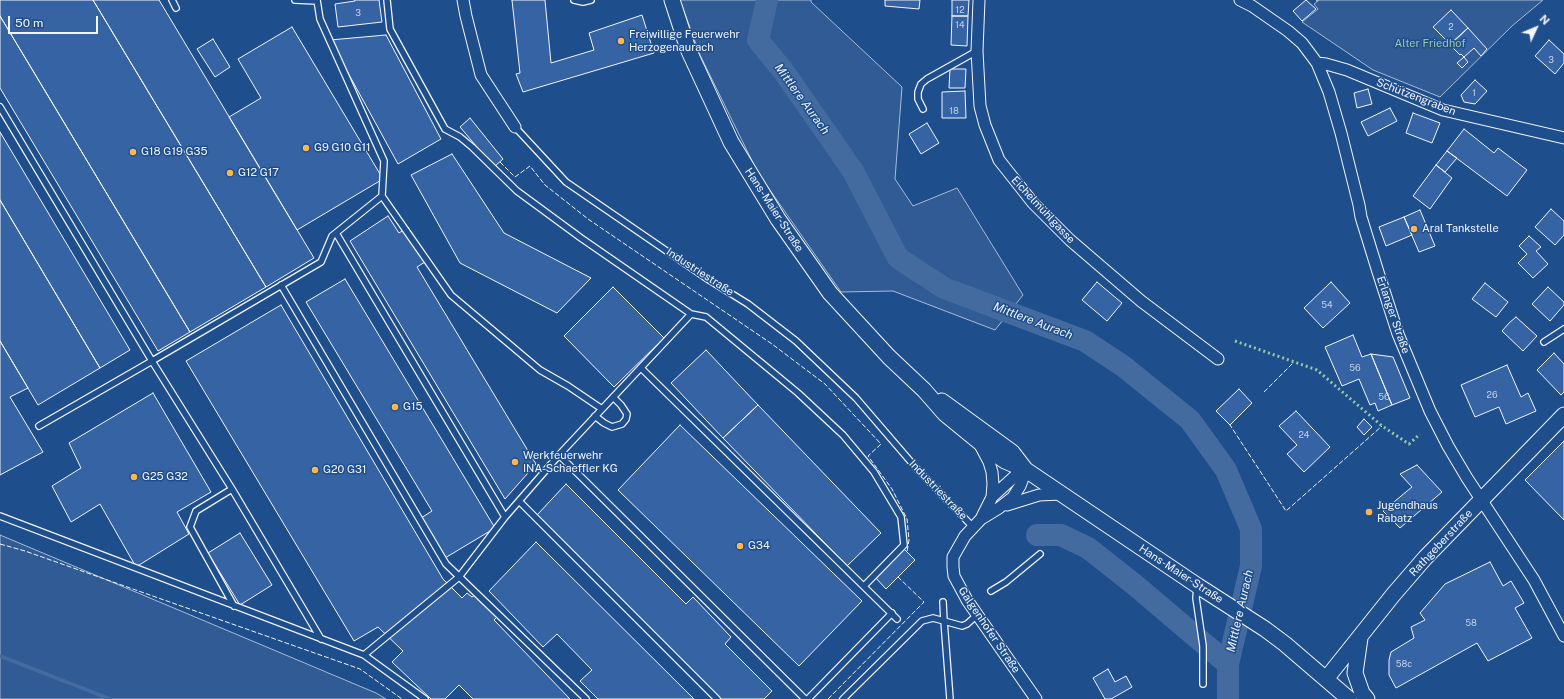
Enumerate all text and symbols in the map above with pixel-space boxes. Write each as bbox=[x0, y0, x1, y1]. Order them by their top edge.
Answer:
house number: 12 bbox=[955, 5, 965, 15]
scale bar bbox=[10, 8, 100, 34]
house number: 3 bbox=[355, 8, 361, 18]
north arrow bbox=[1516, 8, 1556, 48]
text: N bbox=[1537, 12, 1552, 27]
text: 50 m bbox=[15, 16, 43, 30]
house number: 14 bbox=[955, 20, 965, 30]
house number: 2 bbox=[1448, 22, 1454, 32]
place label: Freiwillige Feuerwehr Herzogenaurach bbox=[629, 28, 740, 54]
marker: Freiwillige Feuerwehr Herzogenaurach bbox=[616, 36, 626, 46]
park label: Alter Friedhof bbox=[1394, 37, 1466, 51]
house number: 3 bbox=[1548, 55, 1554, 65]
water label: Mittlere Aurach bbox=[772, 61, 832, 137]
street label: Schützengraben bbox=[1374, 76, 1458, 118]
house number: 1 bbox=[1472, 88, 1476, 98]
house number: 18 bbox=[949, 106, 959, 116]
place label: G9 G10 G11 bbox=[314, 141, 371, 155]
marker: G9 G10 G11 bbox=[301, 143, 311, 153]
place label: G18 G19 G35 bbox=[141, 145, 207, 159]
marker: G18 G19 G35 bbox=[128, 147, 138, 157]
street label: Hans-Maier-Straße bbox=[742, 165, 806, 255]
place label: G12 G17 bbox=[238, 166, 279, 180]
marker: G12 G17 bbox=[225, 168, 235, 178]
street label: Eichelmühlgasse bbox=[1009, 174, 1077, 246]
place label: Aral Tankstelle bbox=[1422, 222, 1499, 236]
marker: Aral Tankstelle bbox=[1409, 224, 1419, 234]
street label: Industriestraße bbox=[664, 245, 736, 299]
street label: Erlanger Straße bbox=[1374, 275, 1412, 355]
water label: Mittlere Aurach bbox=[991, 299, 1075, 343]
house number: 54 bbox=[1321, 300, 1333, 310]
house number: 56 bbox=[1349, 363, 1361, 373]
house number: 26 bbox=[1487, 390, 1497, 400]
house number: 56 bbox=[1378, 392, 1390, 402]
place label: G15 bbox=[403, 400, 423, 414]
marker: G15 bbox=[390, 402, 400, 412]
house number: 24 bbox=[1298, 430, 1310, 440]
place label: Werkfeuerwehr INA-Schaeffler KG bbox=[523, 449, 618, 475]
marker: Werkfeuerwehr INA-Schaeffler KG bbox=[510, 457, 520, 467]
street label: Industriestraße bbox=[906, 457, 970, 523]
place label: G20 G31 bbox=[323, 463, 366, 477]
marker: G20 G31 bbox=[310, 465, 320, 475]
place label: G25 G32 bbox=[142, 470, 188, 484]
marker: G25 G32 bbox=[129, 472, 139, 482]
place label: Jugendhaus Rabatz bbox=[1377, 499, 1438, 525]
marker: Jugendhaus Rabatz bbox=[1364, 507, 1374, 517]
street label: Rathgeberstraße bbox=[1407, 507, 1475, 579]
place label: G34 bbox=[748, 539, 770, 553]
marker: G34 bbox=[735, 541, 745, 551]
street label: Hans-Maier-Straße bbox=[1136, 542, 1226, 606]
water label: Mittlere Aurach bbox=[1224, 568, 1256, 654]
street label: Galgenhofer Straße bbox=[955, 584, 1023, 676]
house number: 58 bbox=[1465, 618, 1477, 628]
house number: 58c bbox=[1396, 659, 1412, 669]

